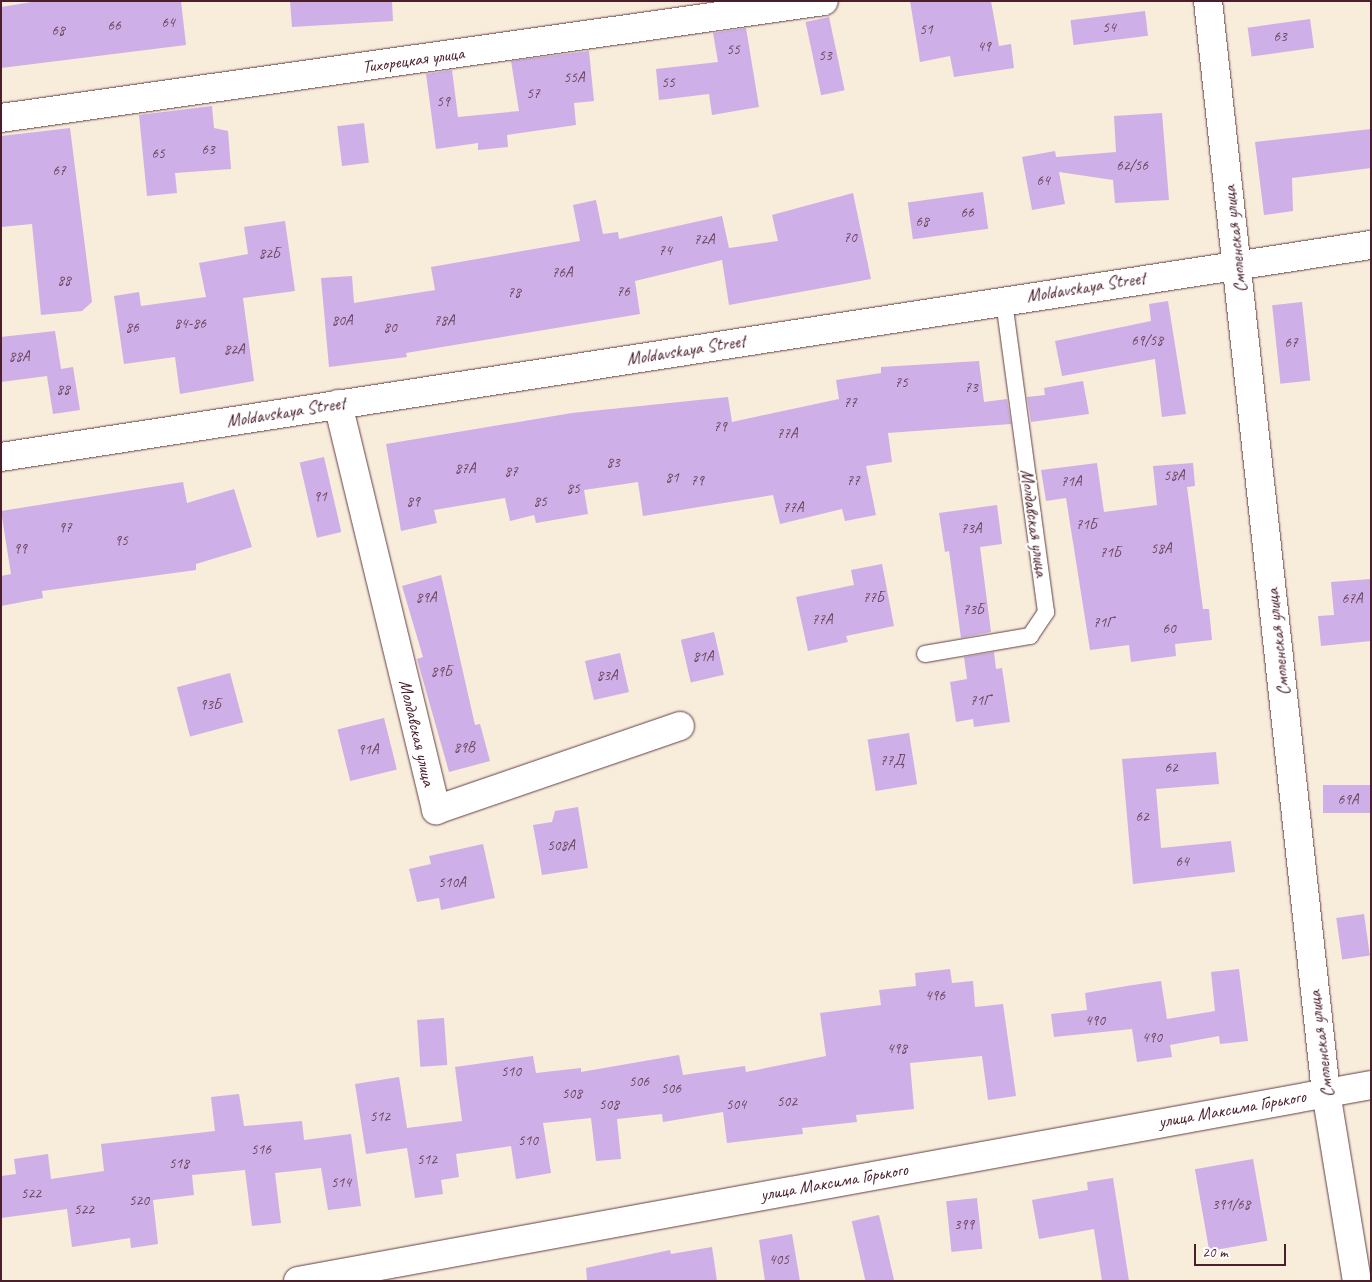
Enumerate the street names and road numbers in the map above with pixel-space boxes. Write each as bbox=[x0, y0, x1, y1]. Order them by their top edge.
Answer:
street label: Тихорецкая улица bbox=[360, 42, 466, 78]
street label: Смоленская улица bbox=[1219, 184, 1251, 294]
street label: Moldavskaya Street bbox=[1025, 267, 1147, 307]
street label: Moldavskaya Street bbox=[625, 330, 747, 370]
street label: Moldavskaya Street bbox=[225, 392, 347, 432]
street label: Молдавская улица bbox=[1016, 467, 1052, 579]
street label: Смоленская улица bbox=[1262, 587, 1294, 697]
street label: Молдавская улица bbox=[394, 677, 440, 789]
street label: Смоленская улица bbox=[1304, 989, 1338, 1099]
street label: улица Максима Горького bbox=[1157, 1086, 1307, 1132]
street label: улица Максима Горького bbox=[759, 1159, 909, 1205]

